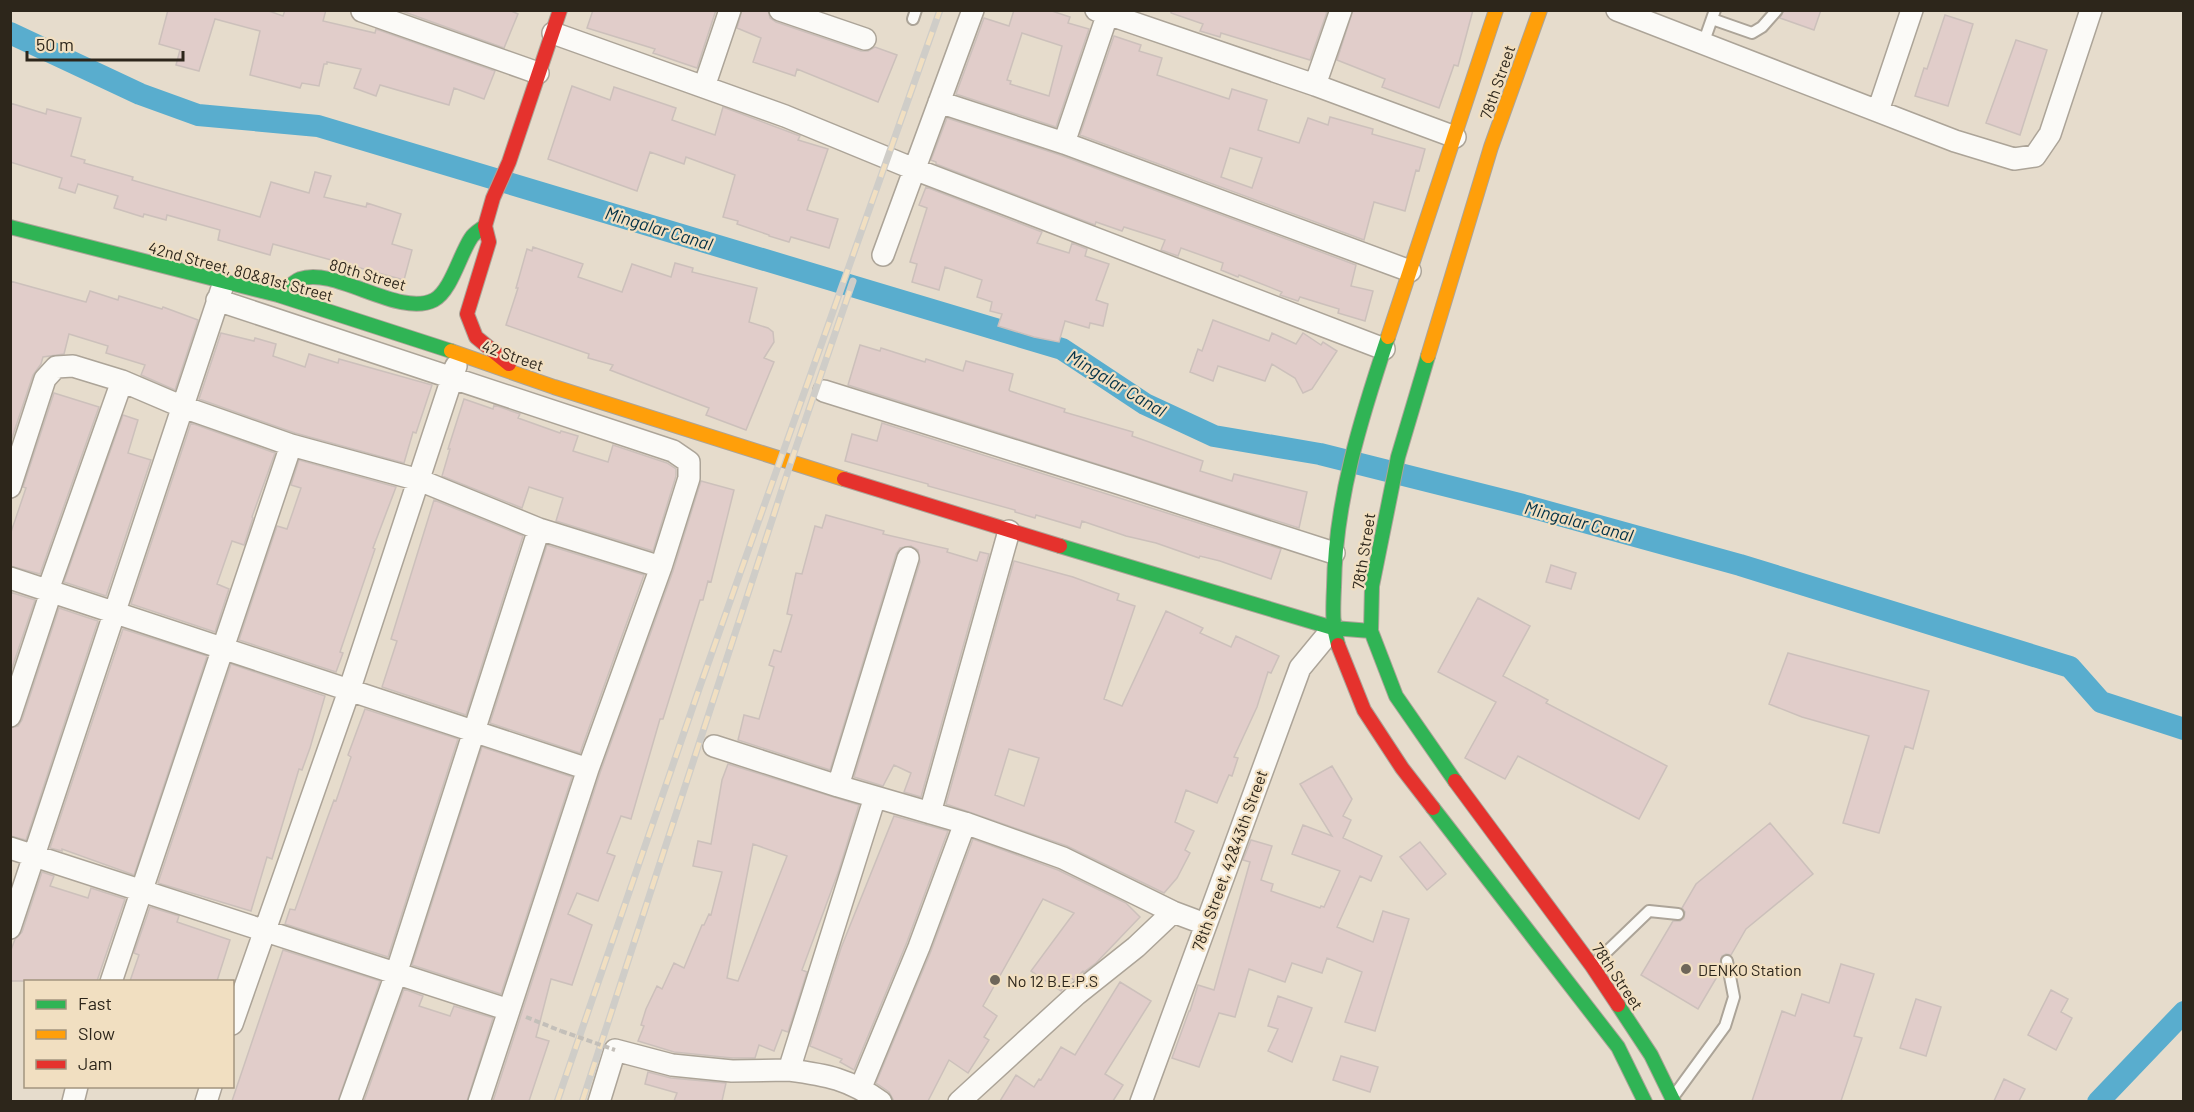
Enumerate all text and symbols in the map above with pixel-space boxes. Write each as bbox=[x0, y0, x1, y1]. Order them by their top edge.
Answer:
scale bar bbox=[27, 24, 183, 62]
text: 50 m bbox=[36, 33, 74, 55]
street label: 78th Street bbox=[1475, 42, 1519, 122]
water label: Mingalar Canal bbox=[602, 201, 716, 255]
street label: 42nd Street, 80&81st Street bbox=[146, 237, 336, 305]
street label: 80th Street bbox=[328, 254, 408, 294]
street label: 42 Street bbox=[480, 336, 546, 374]
water label: Mingalar Canal bbox=[1064, 345, 1170, 421]
water label: Mingalar Canal bbox=[1522, 496, 1636, 546]
street label: 78th Street bbox=[1348, 511, 1378, 591]
street label: 78th Street, 42&43th Street bbox=[1187, 767, 1271, 953]
street label: 78th Street bbox=[1589, 939, 1647, 1013]
place label: DENKO Station bbox=[1698, 960, 1802, 979]
marker: DENKO Station bbox=[1679, 962, 1693, 976]
place label: No 12 B.E.P.S bbox=[1007, 971, 1098, 990]
marker: No 12 B.E.P.S bbox=[988, 973, 1002, 987]
legend bbox=[24, 980, 234, 1088]
text: Fast bbox=[78, 992, 112, 1014]
text: Slow bbox=[78, 1022, 115, 1044]
text: Jam bbox=[78, 1052, 112, 1074]

